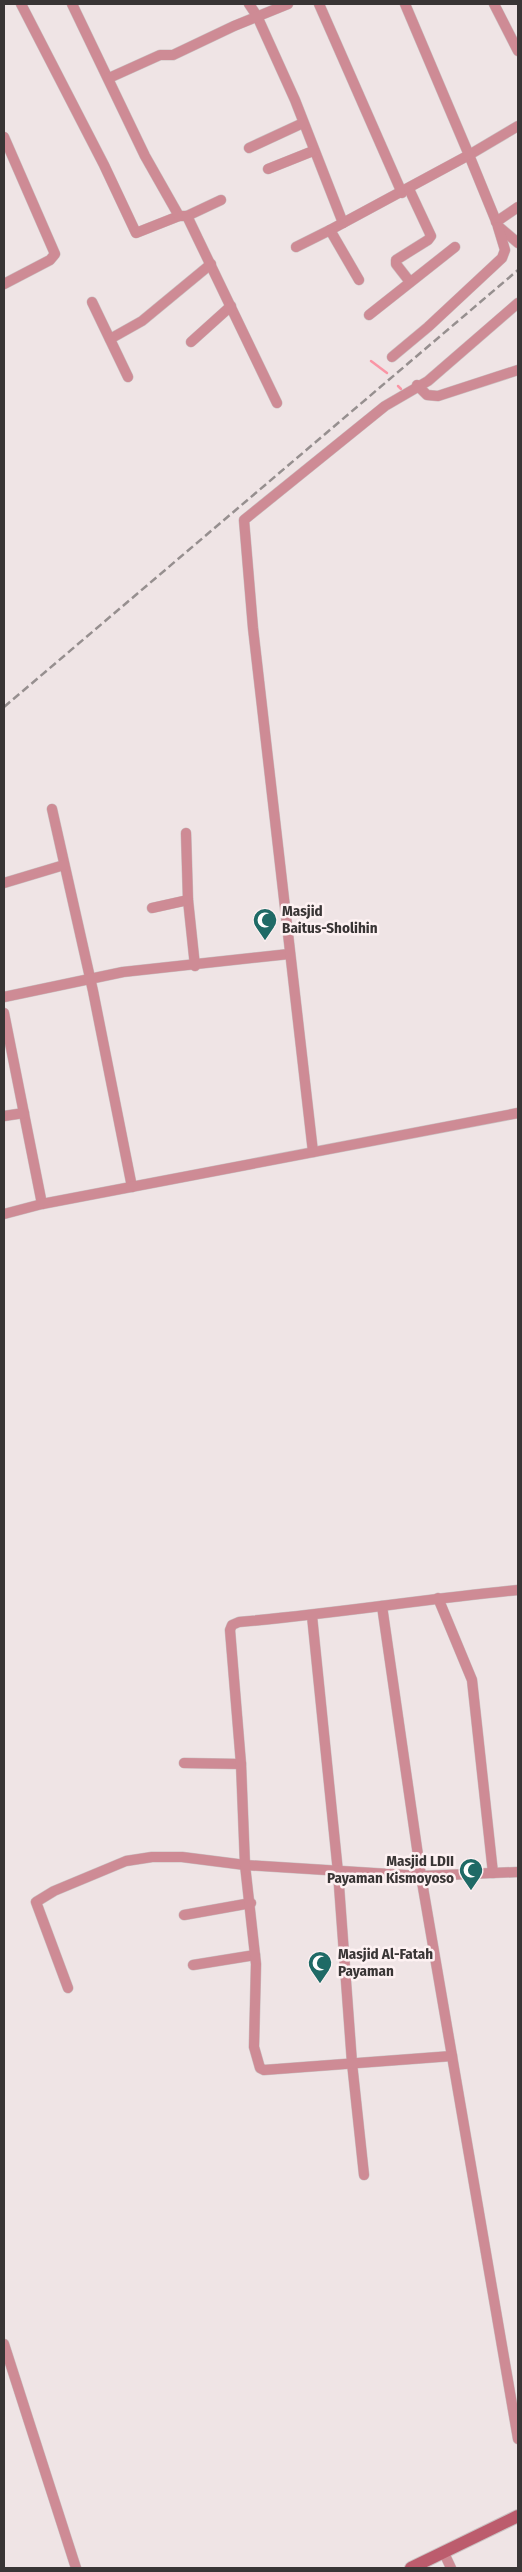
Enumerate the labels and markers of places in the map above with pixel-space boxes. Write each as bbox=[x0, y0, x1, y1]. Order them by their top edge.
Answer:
place label: Masjid Baitus-Sholihin bbox=[282, 902, 378, 937]
mosque icon: Masjid Baitus-Sholihin bbox=[252, 907, 278, 941]
place label: Masjid LDII Payaman Kismoyoso bbox=[327, 1852, 454, 1887]
mosque icon: Masjid LDII Payaman Kismoyoso bbox=[458, 1857, 484, 1891]
place label: Masjid Al-Fatah Payaman bbox=[338, 1945, 433, 1980]
mosque icon: Masjid Al-Fatah Payaman bbox=[307, 1950, 333, 1984]

